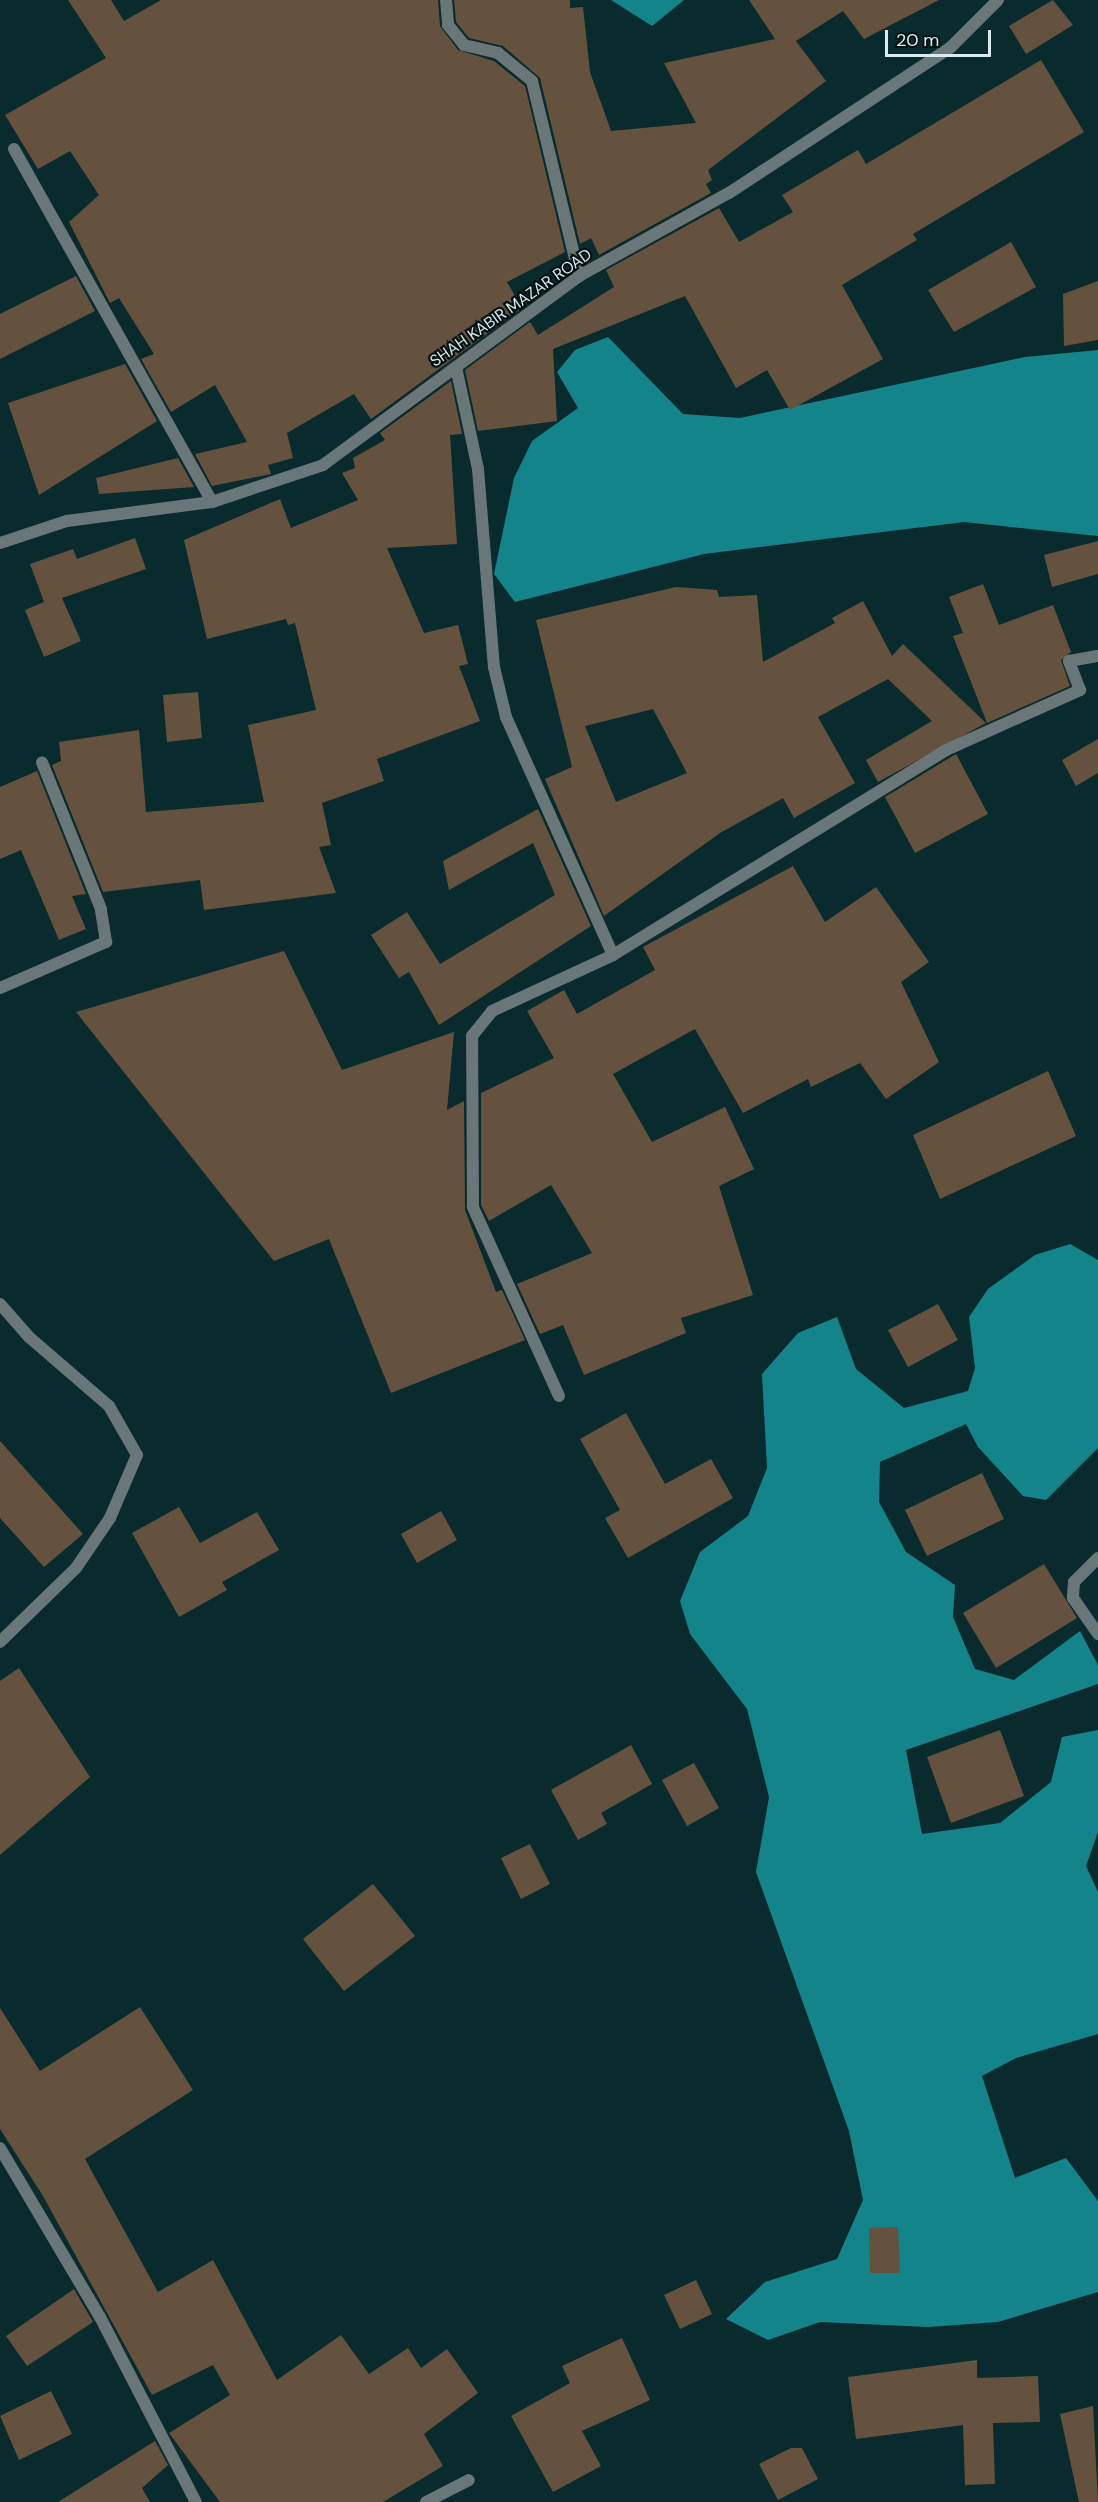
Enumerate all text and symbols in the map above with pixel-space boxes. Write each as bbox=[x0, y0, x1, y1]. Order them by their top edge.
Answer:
scale bar bbox=[888, 18, 994, 56]
text: 20 m bbox=[896, 28, 939, 52]
street label: SHAH KABIR MAZAR ROAD bbox=[426, 245, 596, 371]

